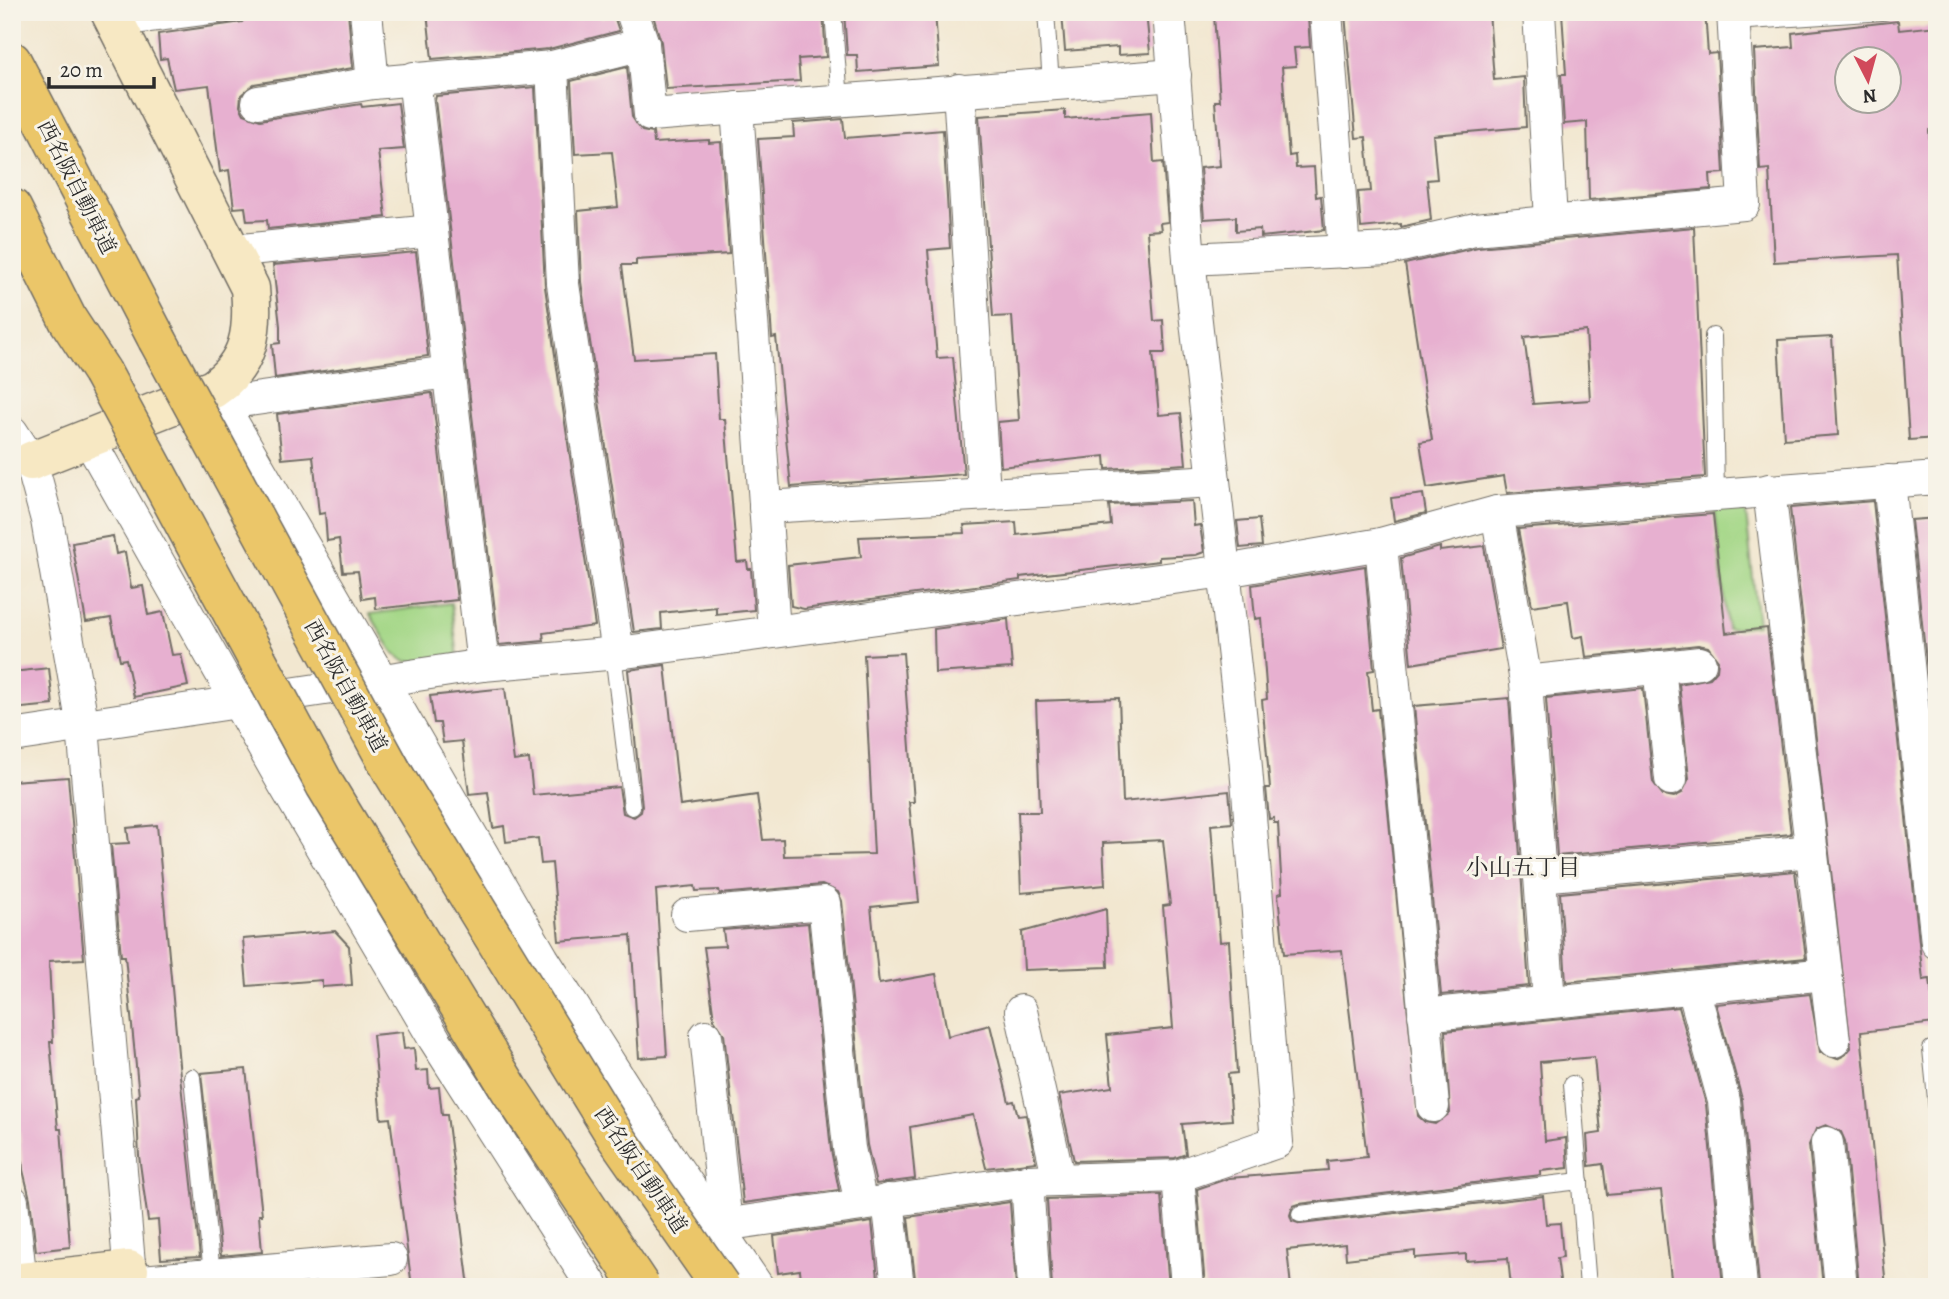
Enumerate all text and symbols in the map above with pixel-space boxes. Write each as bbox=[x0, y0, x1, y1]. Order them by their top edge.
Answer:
scale bar bbox=[49, 46, 154, 90]
north arrow bbox=[1834, 46, 1904, 116]
text: 20 m bbox=[60, 56, 103, 84]
text: N bbox=[1861, 82, 1878, 110]
street label: 西名阪自動車道 bbox=[31, 115, 123, 259]
street label: 西名阪自動車道 bbox=[298, 615, 394, 757]
district label: 小山五丁目 bbox=[1466, 852, 1581, 883]
street label: 西名阪自動車道 bbox=[588, 1101, 694, 1239]

